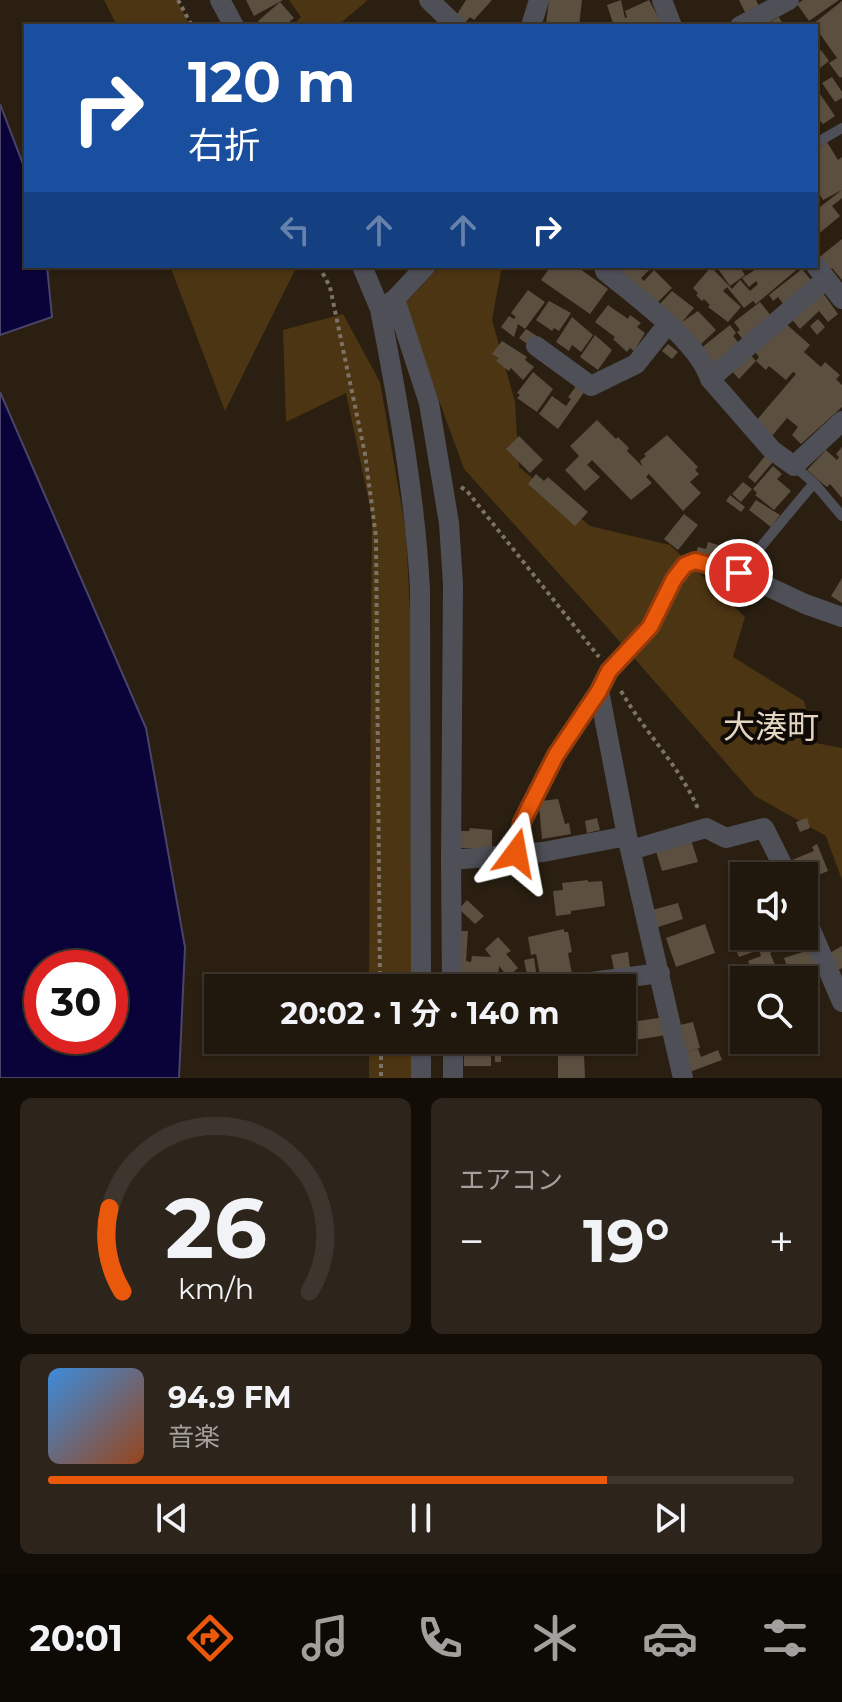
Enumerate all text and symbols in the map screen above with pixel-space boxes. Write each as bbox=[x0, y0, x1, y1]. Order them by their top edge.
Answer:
text: 120 m bbox=[188, 48, 356, 116]
icon: right bbox=[56, 56, 160, 160]
text: 右折 bbox=[188, 123, 260, 167]
icon: left bbox=[273, 208, 317, 252]
icon: ahead bbox=[357, 208, 401, 252]
icon: ahead bbox=[441, 208, 485, 252]
icon: right bbox=[525, 208, 569, 252]
pin bbox=[705, 539, 773, 607]
icon: arrive bbox=[717, 551, 761, 595]
district label: 大湊町 bbox=[723, 707, 819, 746]
position arrow bbox=[474, 811, 558, 895]
map controls bbox=[730, 862, 818, 1054]
button: sound bbox=[730, 862, 818, 950]
speed limit sign: 30 bbox=[24, 950, 128, 1054]
button: search bbox=[730, 966, 818, 1054]
text: 20:02 · 1 分 · 140 m bbox=[281, 995, 559, 1032]
text: エアコン bbox=[459, 1164, 563, 1196]
text: 26 bbox=[164, 1177, 267, 1279]
text: 19° bbox=[583, 1204, 670, 1277]
text: − bbox=[459, 1214, 484, 1268]
text: + bbox=[769, 1214, 794, 1268]
text: km/h bbox=[177, 1271, 254, 1306]
text: 94.9 FM bbox=[168, 1379, 292, 1416]
text: 音楽 bbox=[168, 1421, 220, 1453]
icon: previous bbox=[150, 1496, 194, 1540]
icon: pause bbox=[399, 1496, 443, 1540]
icon: next bbox=[648, 1496, 692, 1540]
icon: directions bbox=[182, 1610, 238, 1666]
icon: music bbox=[297, 1610, 353, 1666]
icon: phone bbox=[412, 1610, 468, 1666]
icon: climate bbox=[527, 1610, 583, 1666]
icon: car bbox=[642, 1610, 698, 1666]
icon: filters bbox=[757, 1610, 813, 1666]
text: 20:01 bbox=[29, 1616, 123, 1660]

